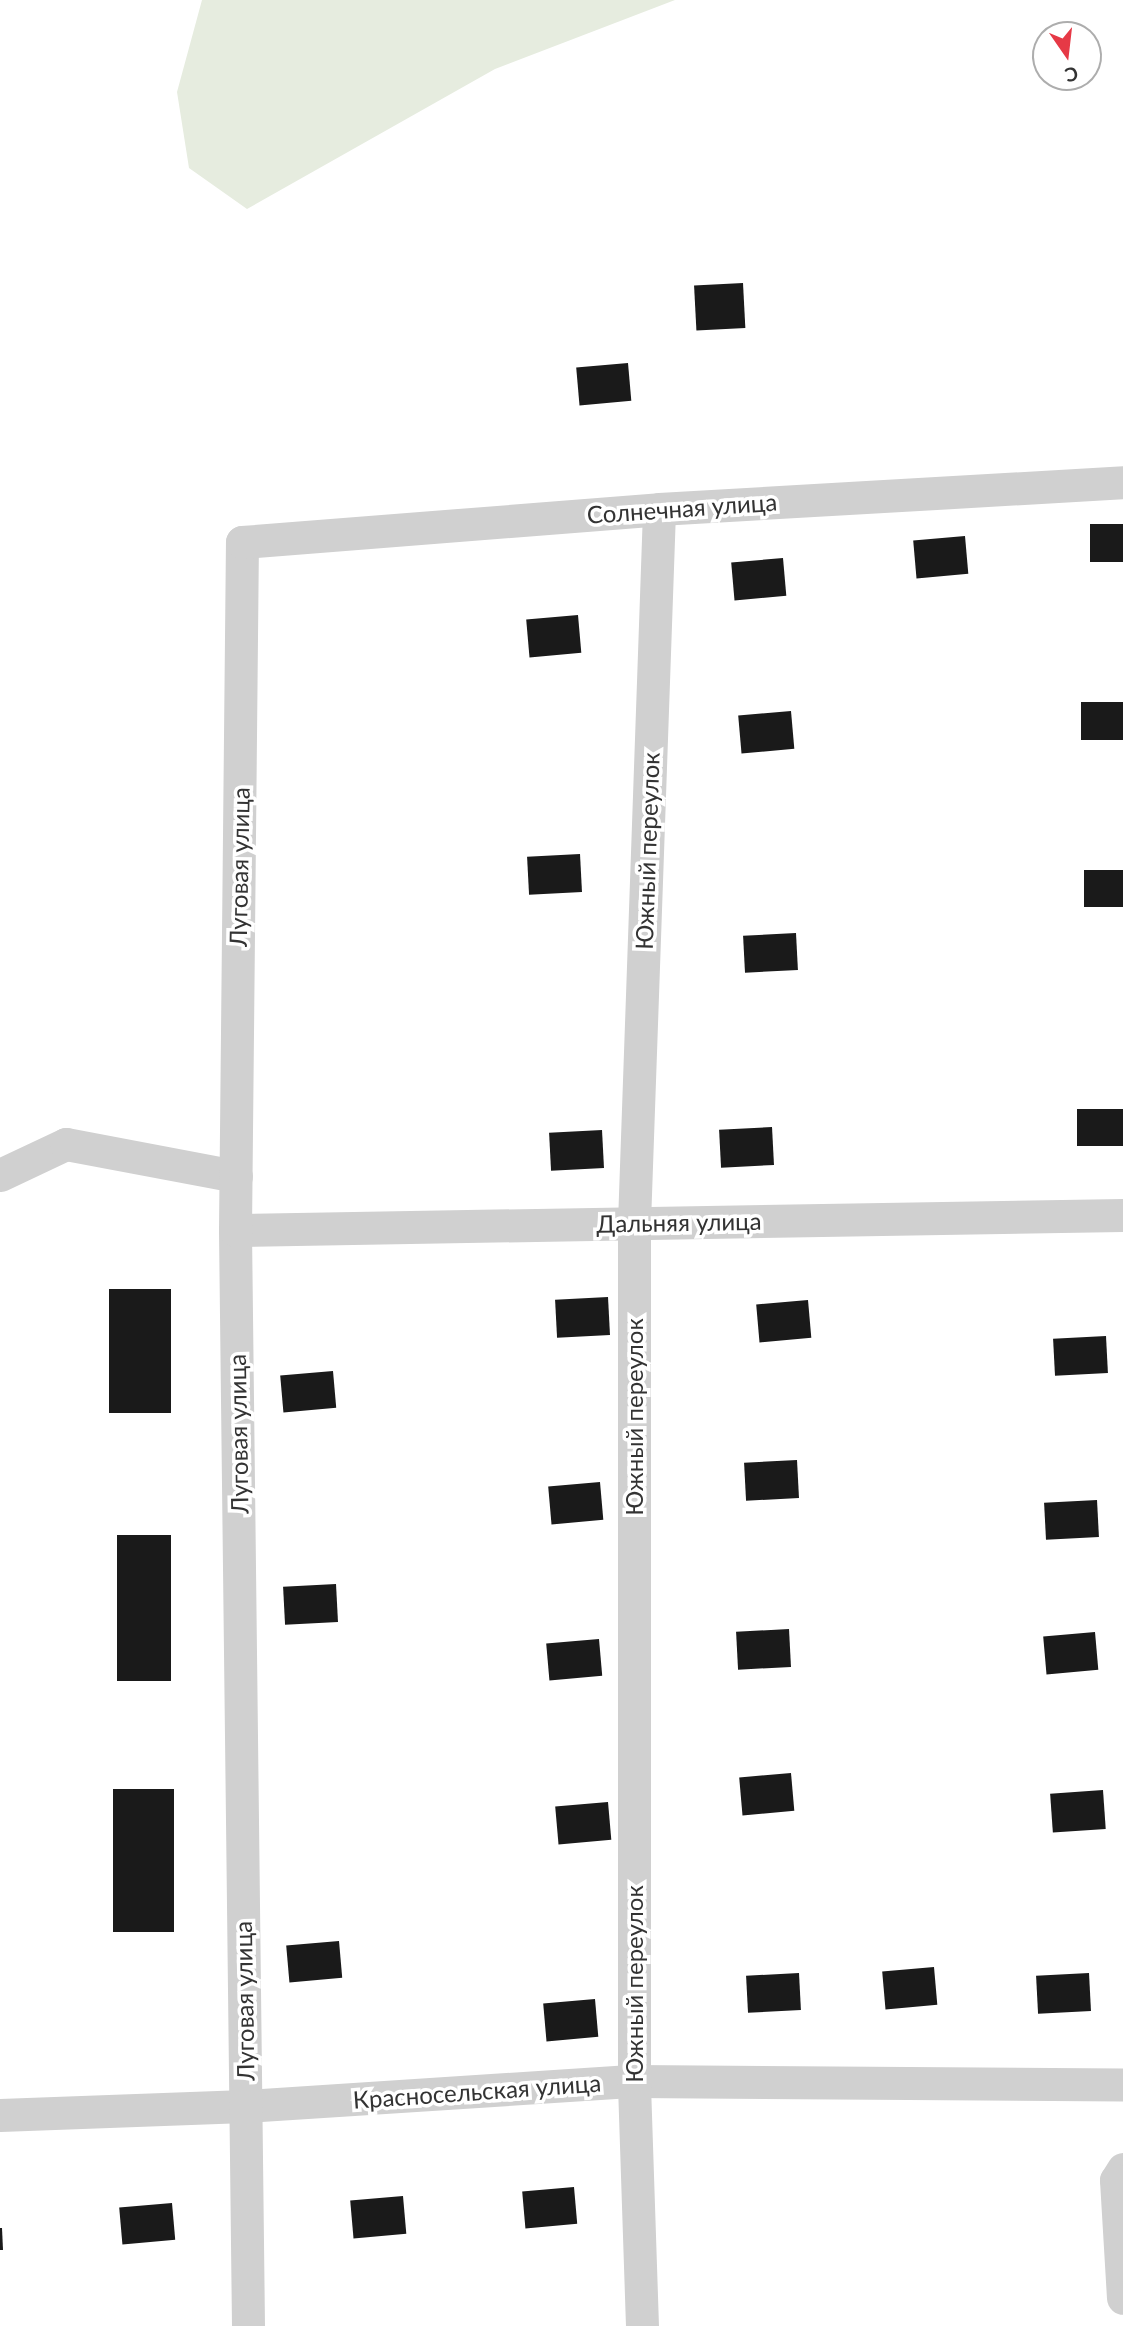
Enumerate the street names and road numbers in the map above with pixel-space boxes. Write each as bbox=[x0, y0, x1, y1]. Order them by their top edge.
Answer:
street label: Солнечная улица bbox=[586, 487, 778, 529]
street label: Южный переулок bbox=[629, 752, 665, 950]
street label: Луговая улица bbox=[223, 787, 255, 947]
street label: Дальняя улица bbox=[596, 1206, 762, 1238]
street label: Южный переулок bbox=[620, 1318, 648, 1516]
street label: Луговая улица bbox=[222, 1354, 254, 1514]
street label: Южный переулок bbox=[620, 1885, 648, 2083]
street label: Луговая улица bbox=[228, 1921, 260, 2081]
street label: Красносельская улица bbox=[352, 2068, 602, 2114]

